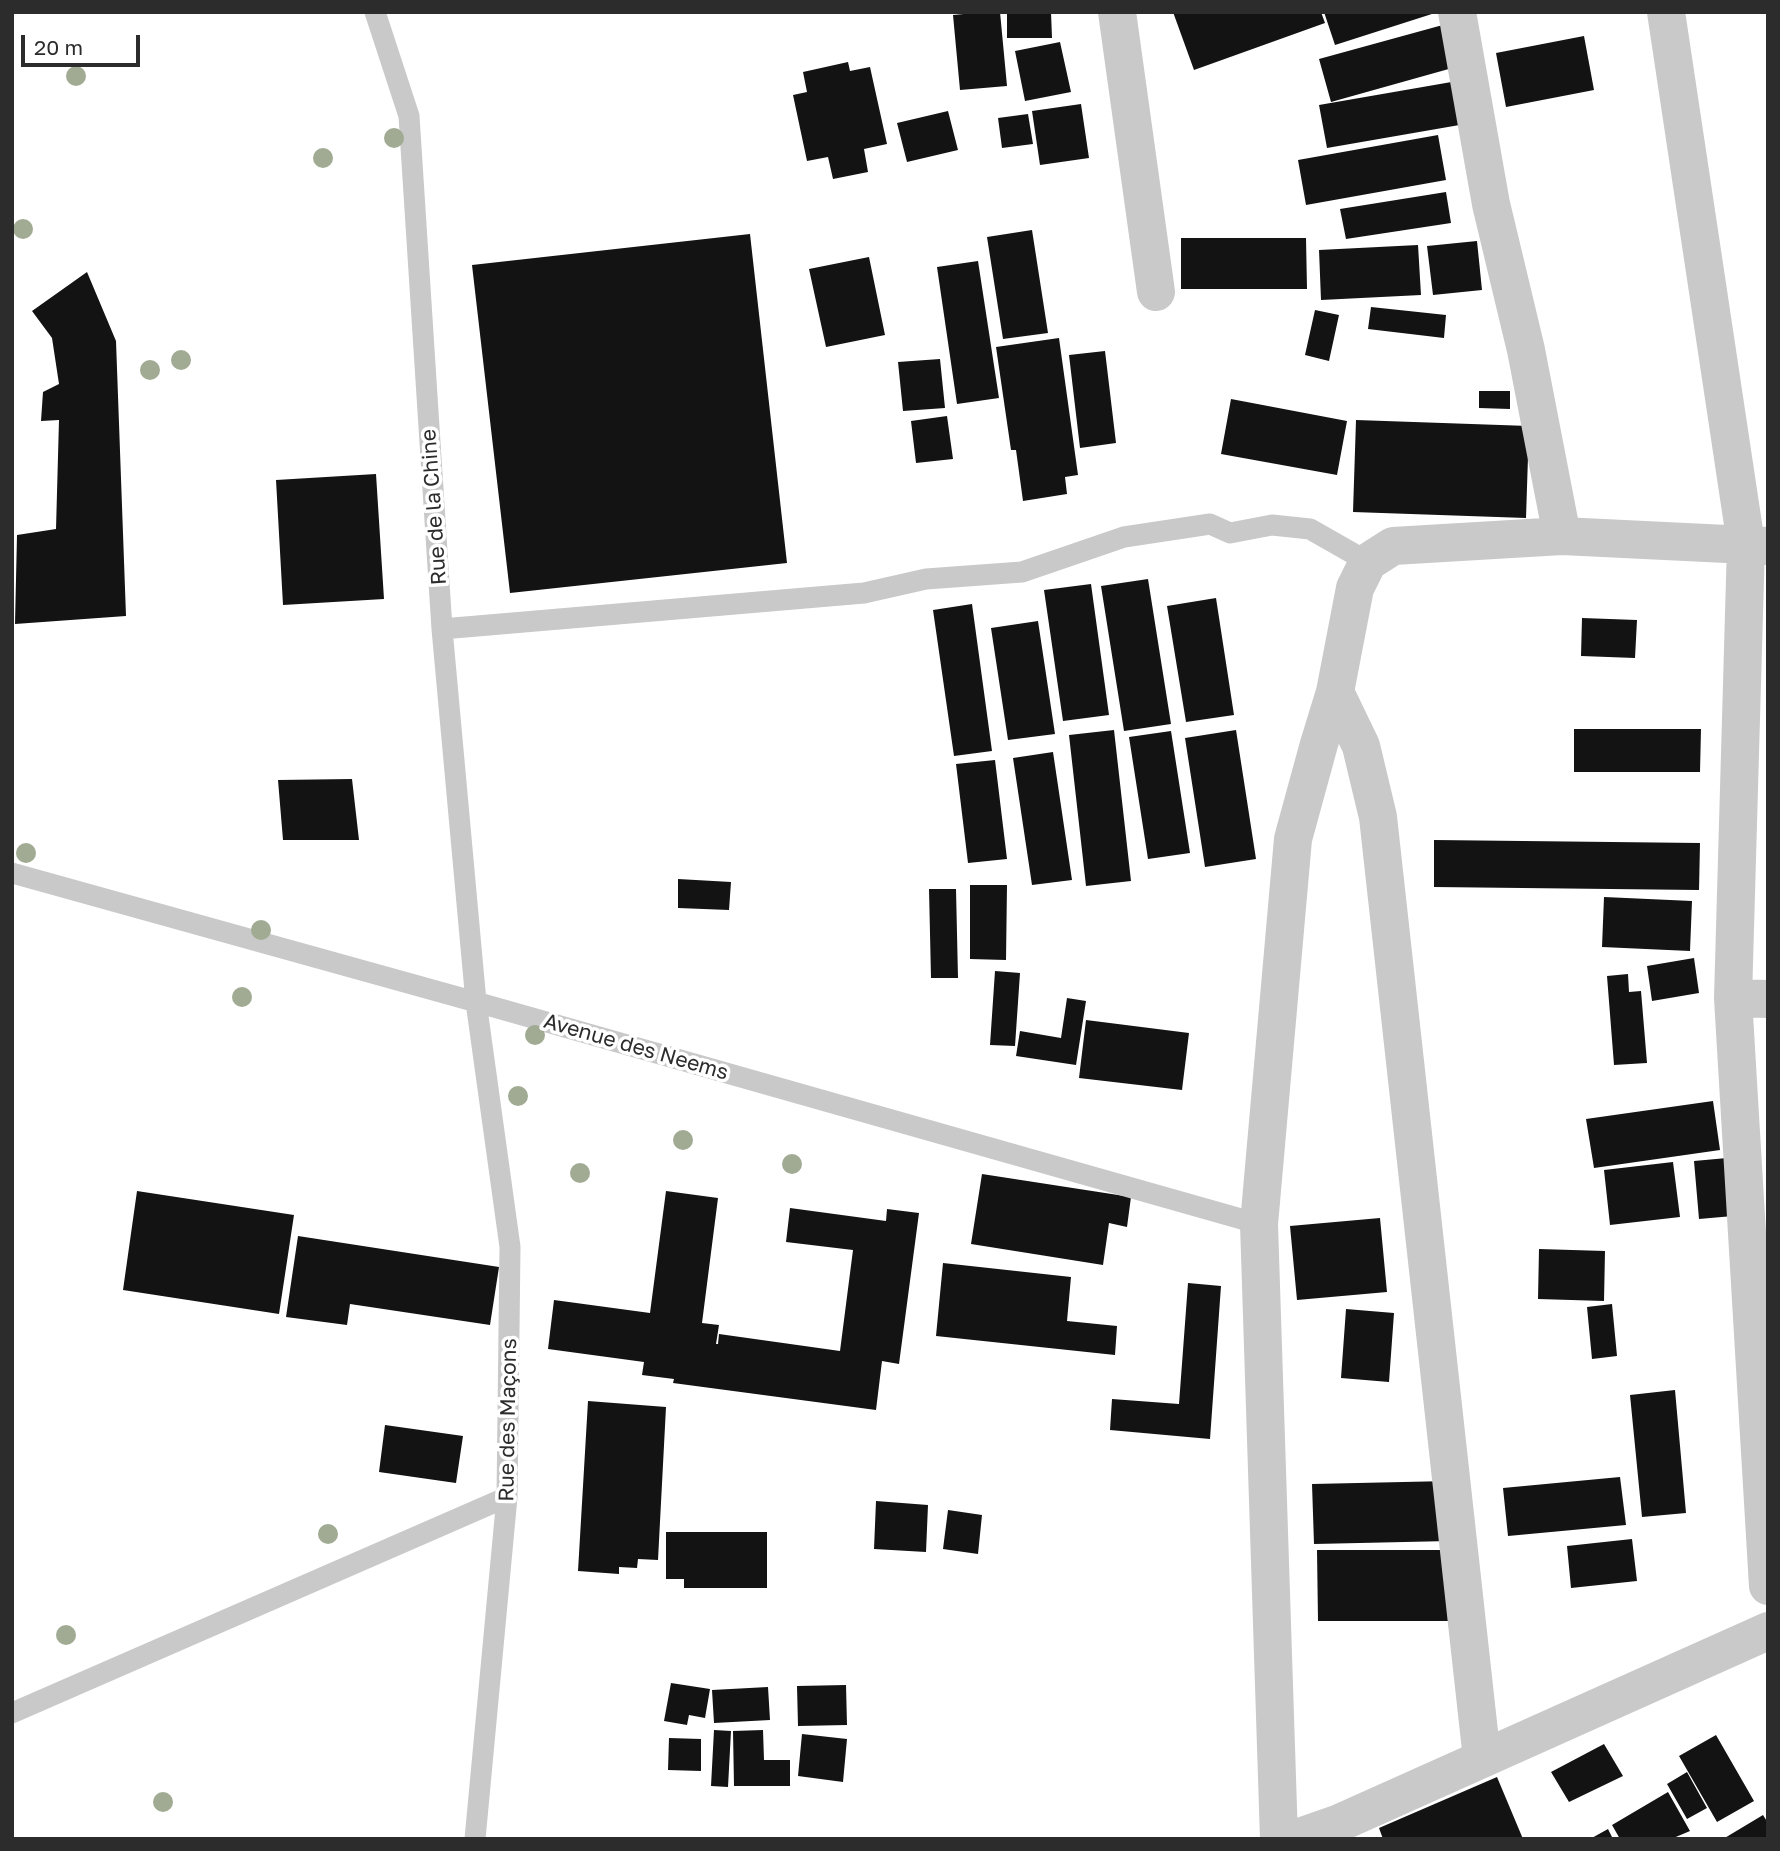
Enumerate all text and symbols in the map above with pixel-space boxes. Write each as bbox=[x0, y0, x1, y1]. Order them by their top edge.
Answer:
scale bar bbox=[24, 21, 144, 65]
text: 20 m bbox=[34, 34, 83, 60]
street label: Rue de la Chine bbox=[416, 428, 452, 586]
street label: Avenue des Neems bbox=[541, 1009, 731, 1085]
street label: Rue des Maçons bbox=[494, 1338, 522, 1502]

